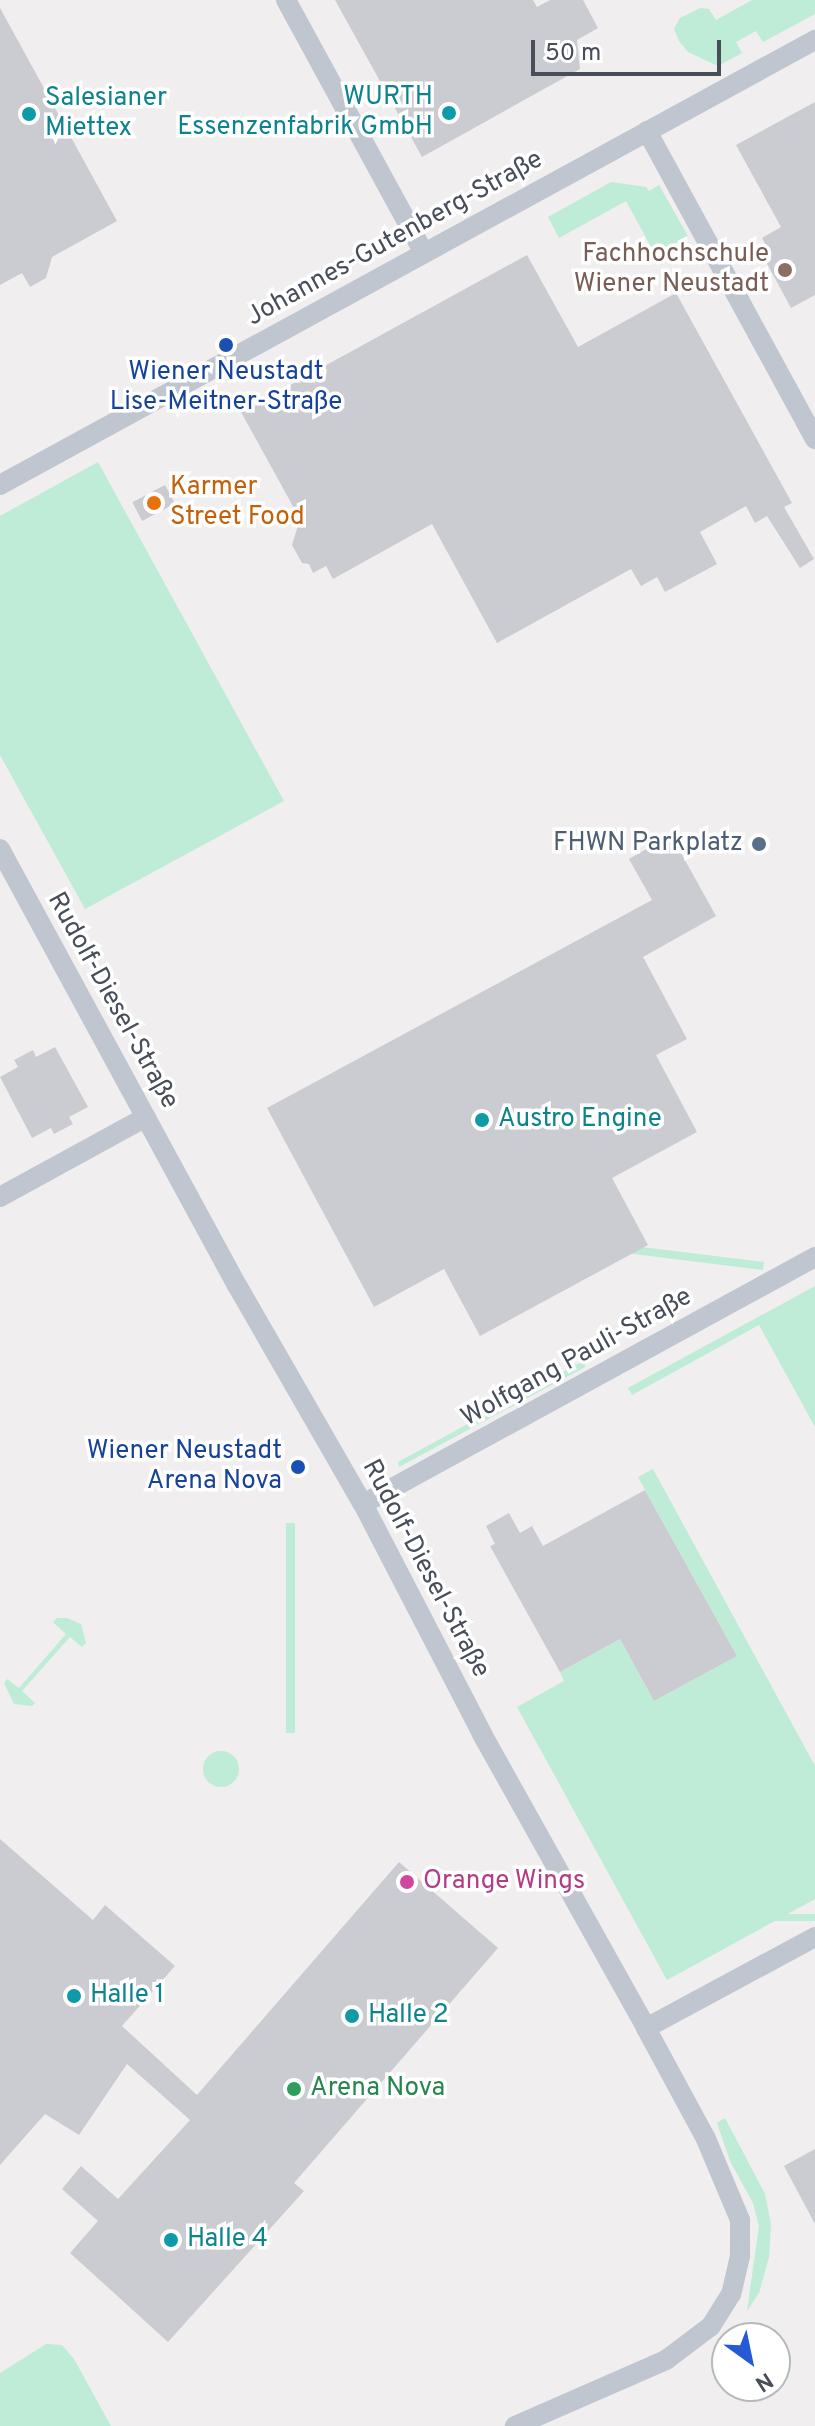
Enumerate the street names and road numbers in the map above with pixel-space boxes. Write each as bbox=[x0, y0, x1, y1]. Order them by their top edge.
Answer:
street label: Johannes-Gutenberg-Straße bbox=[241, 144, 549, 334]
street label: Rudolf-Diesel-Straße bbox=[40, 887, 184, 1115]
street label: Wolfgang Pauli-Straße bbox=[456, 1282, 698, 1434]
street label: Rudolf-Diesel-Straße bbox=[354, 1455, 496, 1683]

